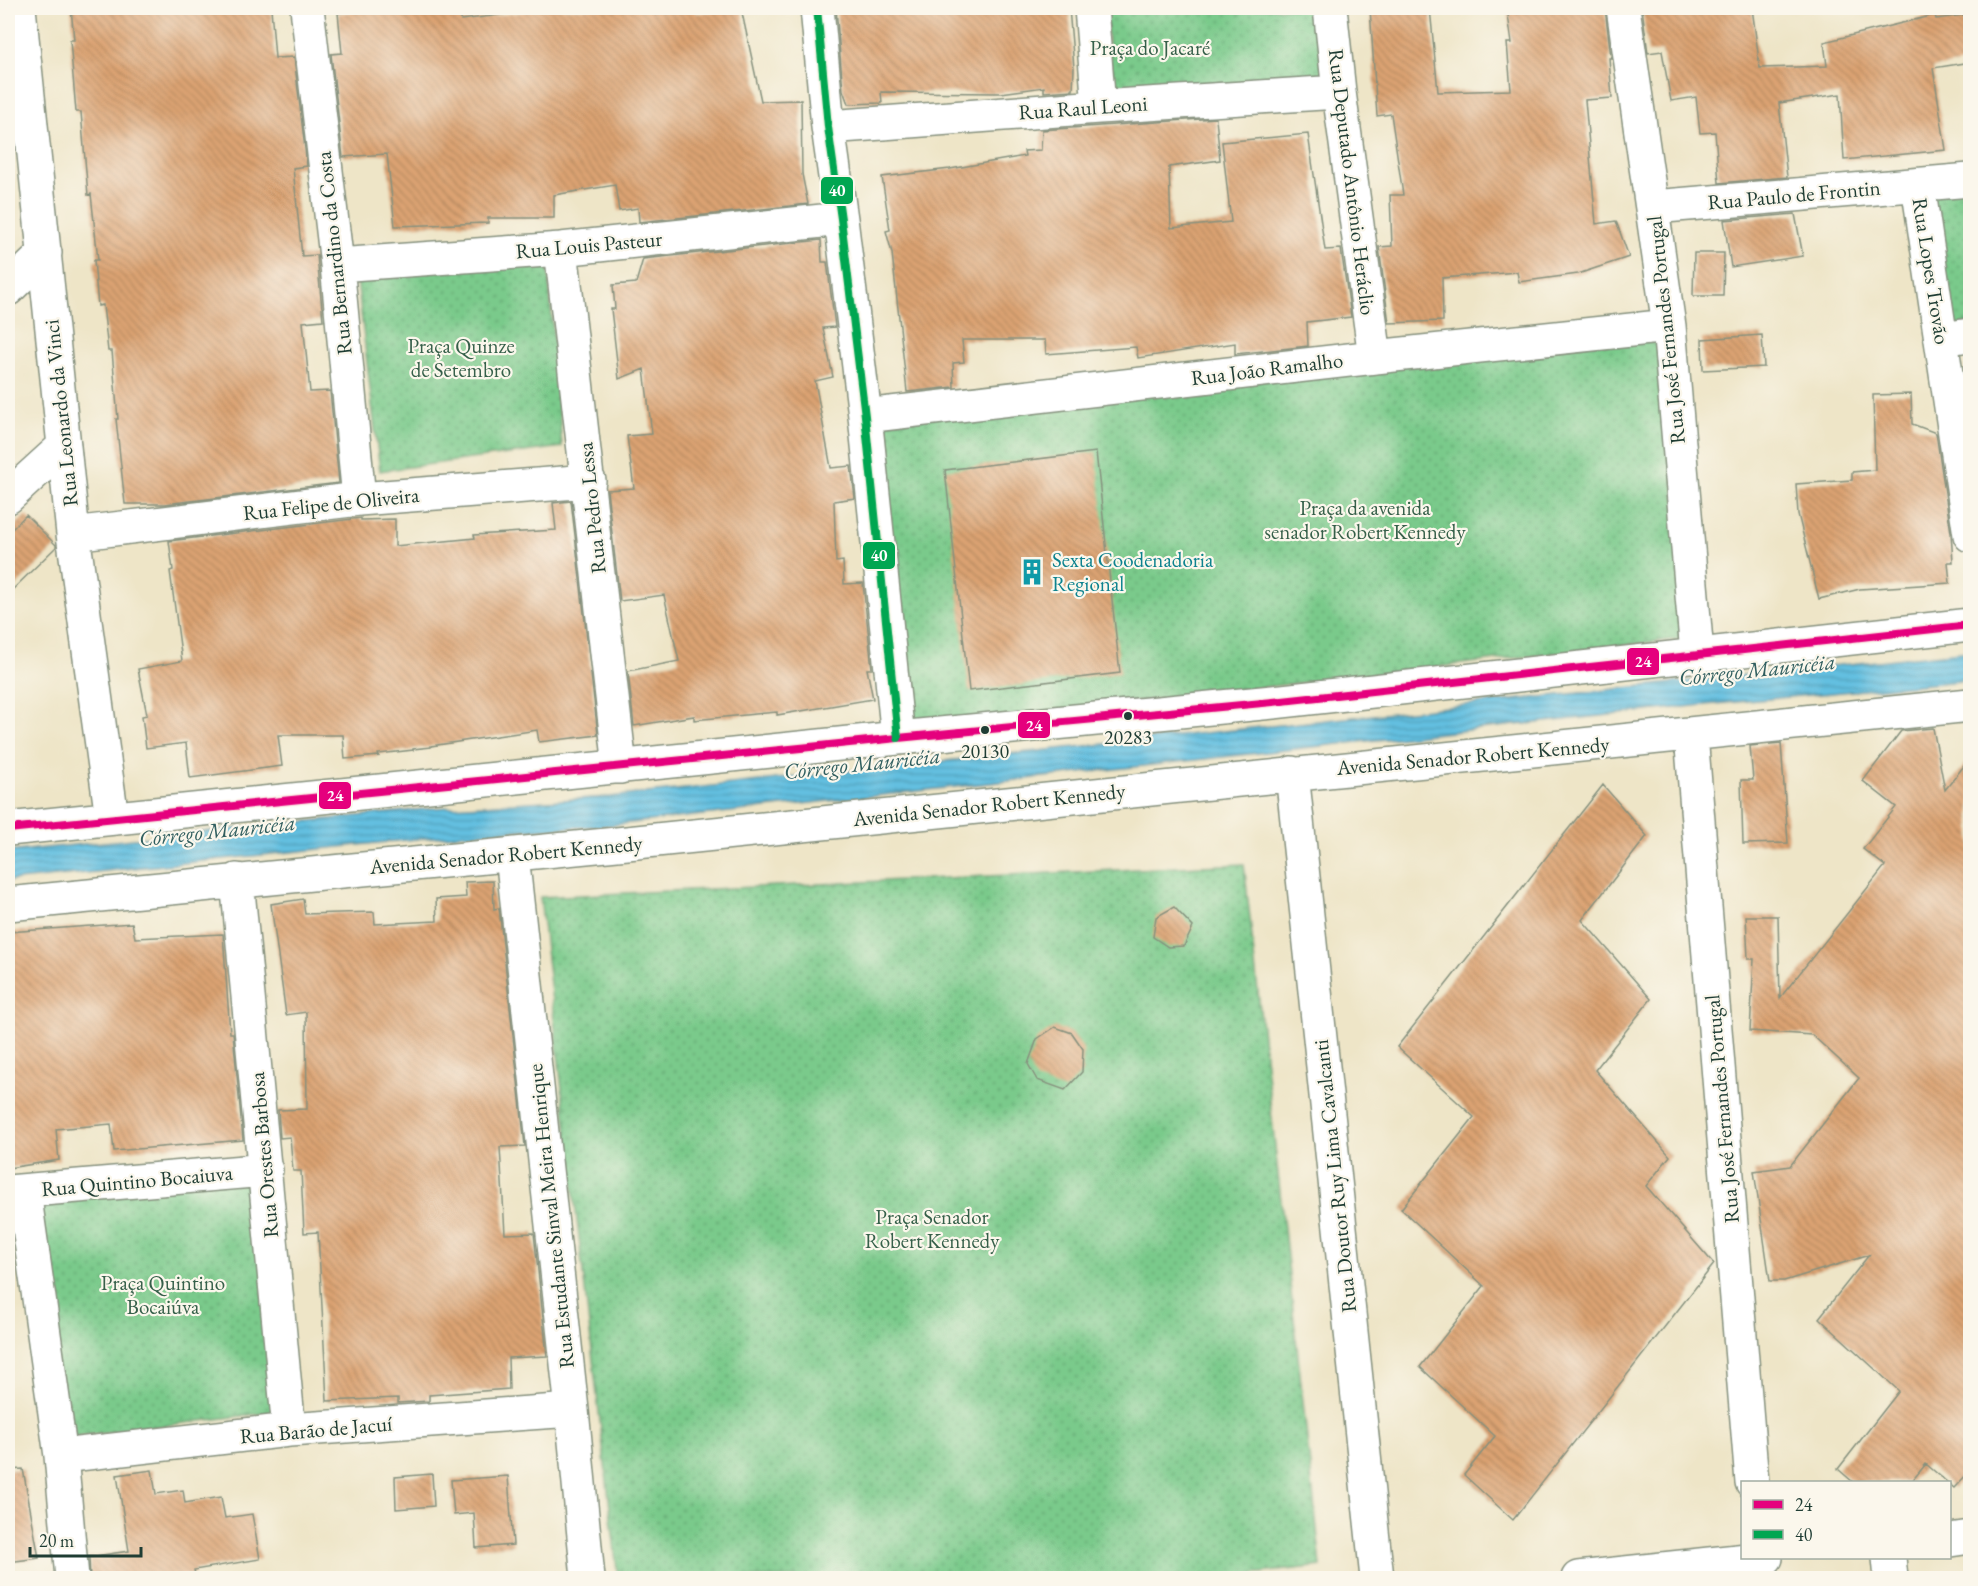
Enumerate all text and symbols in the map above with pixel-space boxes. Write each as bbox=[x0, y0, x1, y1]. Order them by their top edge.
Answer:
park label: Praça do Jacaré bbox=[1090, 34, 1210, 61]
street label: Rua Deputado Antônio Heráclio bbox=[1323, 47, 1382, 317]
street label: Rua Raul Leoni bbox=[1018, 90, 1148, 125]
street label: Rua Bernardino da Costa bbox=[309, 149, 358, 356]
street label: Rua Paulo de Frontin bbox=[1706, 173, 1881, 216]
line badge: 40 bbox=[820, 176, 854, 205]
text: 40 bbox=[829, 180, 846, 201]
street label: Rua Lopes Trovão bbox=[1907, 196, 1956, 346]
street label: Rua José Fernandes Portugal bbox=[1640, 215, 1691, 445]
street label: Rua Louis Pasteur bbox=[515, 225, 663, 264]
street label: Rua Leonardo da Vinci bbox=[37, 318, 84, 508]
park label: Praça Quinze de Setembro bbox=[407, 332, 515, 383]
street label: Rua João Ramalho bbox=[1189, 346, 1345, 391]
street label: Rua Pedro Lessa bbox=[571, 441, 612, 575]
street label: Rua Felipe de Oliveira bbox=[242, 481, 421, 526]
park label: Praça da avenida senador Robert Kennedy bbox=[1264, 494, 1466, 545]
line badge: 40 bbox=[862, 541, 896, 570]
text: 40 bbox=[871, 545, 888, 566]
place label: Sexta Coodenadoria Regional bbox=[1052, 546, 1214, 597]
building icon: Sexta Coodenadoria Regional bbox=[1017, 557, 1047, 587]
line badge: 24 bbox=[1626, 647, 1660, 676]
water label: Córrego Mauricéia bbox=[1677, 647, 1837, 692]
text: 24 bbox=[1635, 651, 1652, 672]
marker: 20283 bbox=[1122, 710, 1134, 722]
line badge: 24 bbox=[1017, 711, 1051, 739]
text: 24 bbox=[1026, 715, 1043, 736]
marker: 20130 bbox=[979, 724, 991, 736]
place label: 20283 bbox=[1104, 724, 1152, 750]
street label: Avenida Senador Robert Kennedy bbox=[1334, 730, 1611, 781]
place label: 20130 bbox=[961, 738, 1009, 764]
water label: Córrego Mauricéia bbox=[782, 741, 942, 786]
street label: Avenida Senador Robert Kennedy bbox=[850, 777, 1127, 832]
line badge: 24 bbox=[318, 781, 352, 810]
text: 24 bbox=[327, 785, 344, 806]
water label: Córrego Mauricéia bbox=[137, 808, 297, 853]
street label: Avenida Senador Robert Kennedy bbox=[367, 829, 644, 880]
street label: Rua José Fernandes Portugal bbox=[1698, 994, 1745, 1224]
street label: Rua Doutor Ruy Lima Cavalcanti bbox=[1307, 1038, 1362, 1314]
street label: Rua Estudante Sinval Meira Henrique bbox=[521, 1062, 580, 1370]
street label: Rua Orestes Barbosa bbox=[243, 1070, 284, 1239]
street label: Rua Quintino Bocaiuva bbox=[40, 1159, 235, 1203]
park label: Praça Senador Robert Kennedy bbox=[865, 1203, 1000, 1254]
park label: Praça Quintino Bocaiúva bbox=[101, 1269, 225, 1320]
street label: Rua Barão de Jacuí bbox=[239, 1409, 394, 1450]
legend bbox=[1741, 1481, 1951, 1559]
text: 24 bbox=[1795, 1493, 1813, 1516]
scale bar bbox=[30, 1520, 141, 1558]
text: 40 bbox=[1795, 1523, 1813, 1546]
text: 20 m bbox=[39, 1529, 74, 1552]

